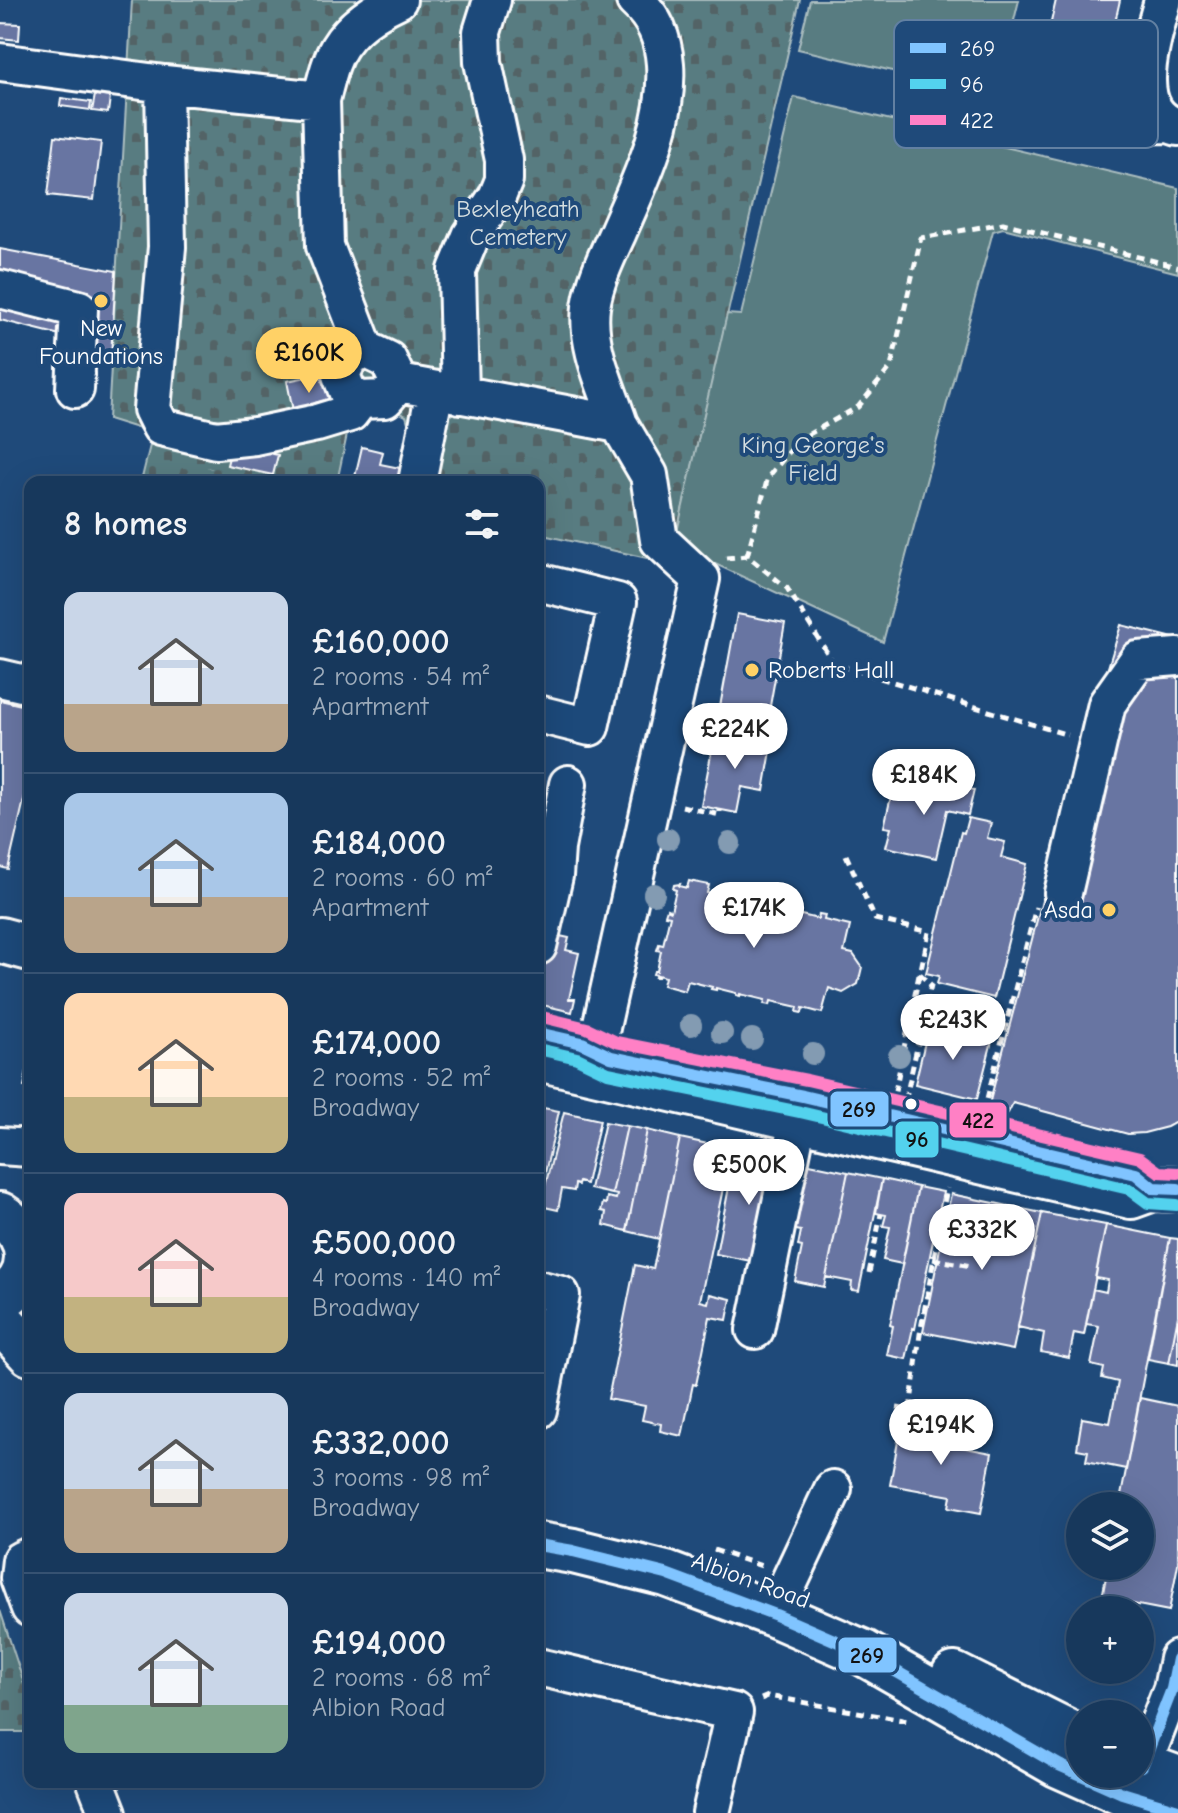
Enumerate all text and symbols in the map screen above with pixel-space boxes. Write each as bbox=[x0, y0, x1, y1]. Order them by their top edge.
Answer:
legend bbox=[894, 20, 1158, 148]
text: 269 bbox=[960, 36, 995, 62]
text: 96 bbox=[960, 72, 984, 98]
text: 422 bbox=[960, 108, 994, 134]
park label: Bexleyheath Cemetery bbox=[456, 195, 580, 251]
marker: New Foundations bbox=[92, 292, 110, 310]
place label: New Foundations bbox=[39, 314, 163, 370]
pin: £160K bbox=[253, 327, 365, 395]
text: £160K bbox=[274, 338, 344, 368]
park label: King George's Field bbox=[741, 431, 885, 487]
icon: filters bbox=[460, 502, 504, 546]
text: 8 homes bbox=[64, 504, 187, 544]
text: £160,000 bbox=[312, 622, 450, 662]
icon: home bbox=[128, 624, 224, 720]
place label: Roberts Hall bbox=[768, 656, 894, 684]
marker: Roberts Hall bbox=[743, 661, 761, 679]
text: 2 rooms · 54 m² bbox=[312, 662, 489, 692]
text: Apartment bbox=[312, 692, 428, 722]
pin: £224K bbox=[679, 703, 791, 771]
text: £224K bbox=[700, 714, 770, 744]
pin: £184K bbox=[868, 749, 980, 817]
text: £184K bbox=[890, 760, 958, 790]
text: £184,000 bbox=[312, 823, 446, 863]
icon: home bbox=[128, 825, 224, 921]
text: 2 rooms · 60 m² bbox=[312, 863, 493, 893]
pin: £174K bbox=[698, 882, 810, 950]
text: Apartment bbox=[312, 893, 428, 923]
text: £174K bbox=[722, 893, 786, 923]
place label: Asda bbox=[1044, 896, 1093, 924]
marker: Asda bbox=[1100, 901, 1118, 919]
pin: £243K bbox=[897, 994, 1009, 1062]
text: £243K bbox=[919, 1005, 987, 1035]
text: £174,000 bbox=[312, 1023, 441, 1063]
icon: home bbox=[128, 1025, 224, 1121]
text: 2 rooms · 52 m² bbox=[312, 1063, 490, 1093]
line badge: 269 bbox=[829, 1090, 890, 1128]
text: Broadway bbox=[312, 1093, 419, 1123]
unlabelled marker bbox=[903, 1096, 919, 1112]
text: 269 bbox=[842, 1097, 876, 1123]
line badge: 422 bbox=[948, 1101, 1008, 1139]
text: 422 bbox=[962, 1108, 994, 1134]
line badge: 96 bbox=[894, 1120, 940, 1159]
text: 96 bbox=[905, 1127, 929, 1153]
pin: £500K bbox=[693, 1139, 805, 1207]
text: £500K bbox=[711, 1150, 787, 1180]
pin: £332K bbox=[926, 1204, 1038, 1272]
text: £332K bbox=[947, 1215, 1017, 1245]
text: £500,000 bbox=[312, 1223, 456, 1263]
icon: home bbox=[128, 1225, 224, 1321]
text: 4 rooms · 140 m² bbox=[312, 1263, 500, 1293]
text: Broadway bbox=[312, 1293, 419, 1323]
pin: £194K bbox=[885, 1399, 997, 1467]
text: £194K bbox=[907, 1410, 975, 1440]
text: £332,000 bbox=[312, 1423, 450, 1463]
icon: home bbox=[128, 1425, 224, 1521]
text: 3 rooms · 98 m² bbox=[312, 1463, 489, 1493]
map controls bbox=[1066, 1492, 1154, 1788]
button: layers bbox=[1066, 1492, 1154, 1580]
text: Broadway bbox=[312, 1493, 419, 1523]
street label: Albion Road bbox=[688, 1546, 814, 1614]
button: + bbox=[1066, 1596, 1154, 1684]
text: £194,000 bbox=[312, 1623, 446, 1663]
icon: home bbox=[128, 1625, 224, 1721]
line badge: 269 bbox=[837, 1636, 898, 1674]
text: 269 bbox=[850, 1643, 884, 1669]
text: 2 rooms · 68 m² bbox=[312, 1663, 490, 1693]
text: Albion Road bbox=[312, 1693, 446, 1723]
button: − bbox=[1066, 1700, 1154, 1788]

